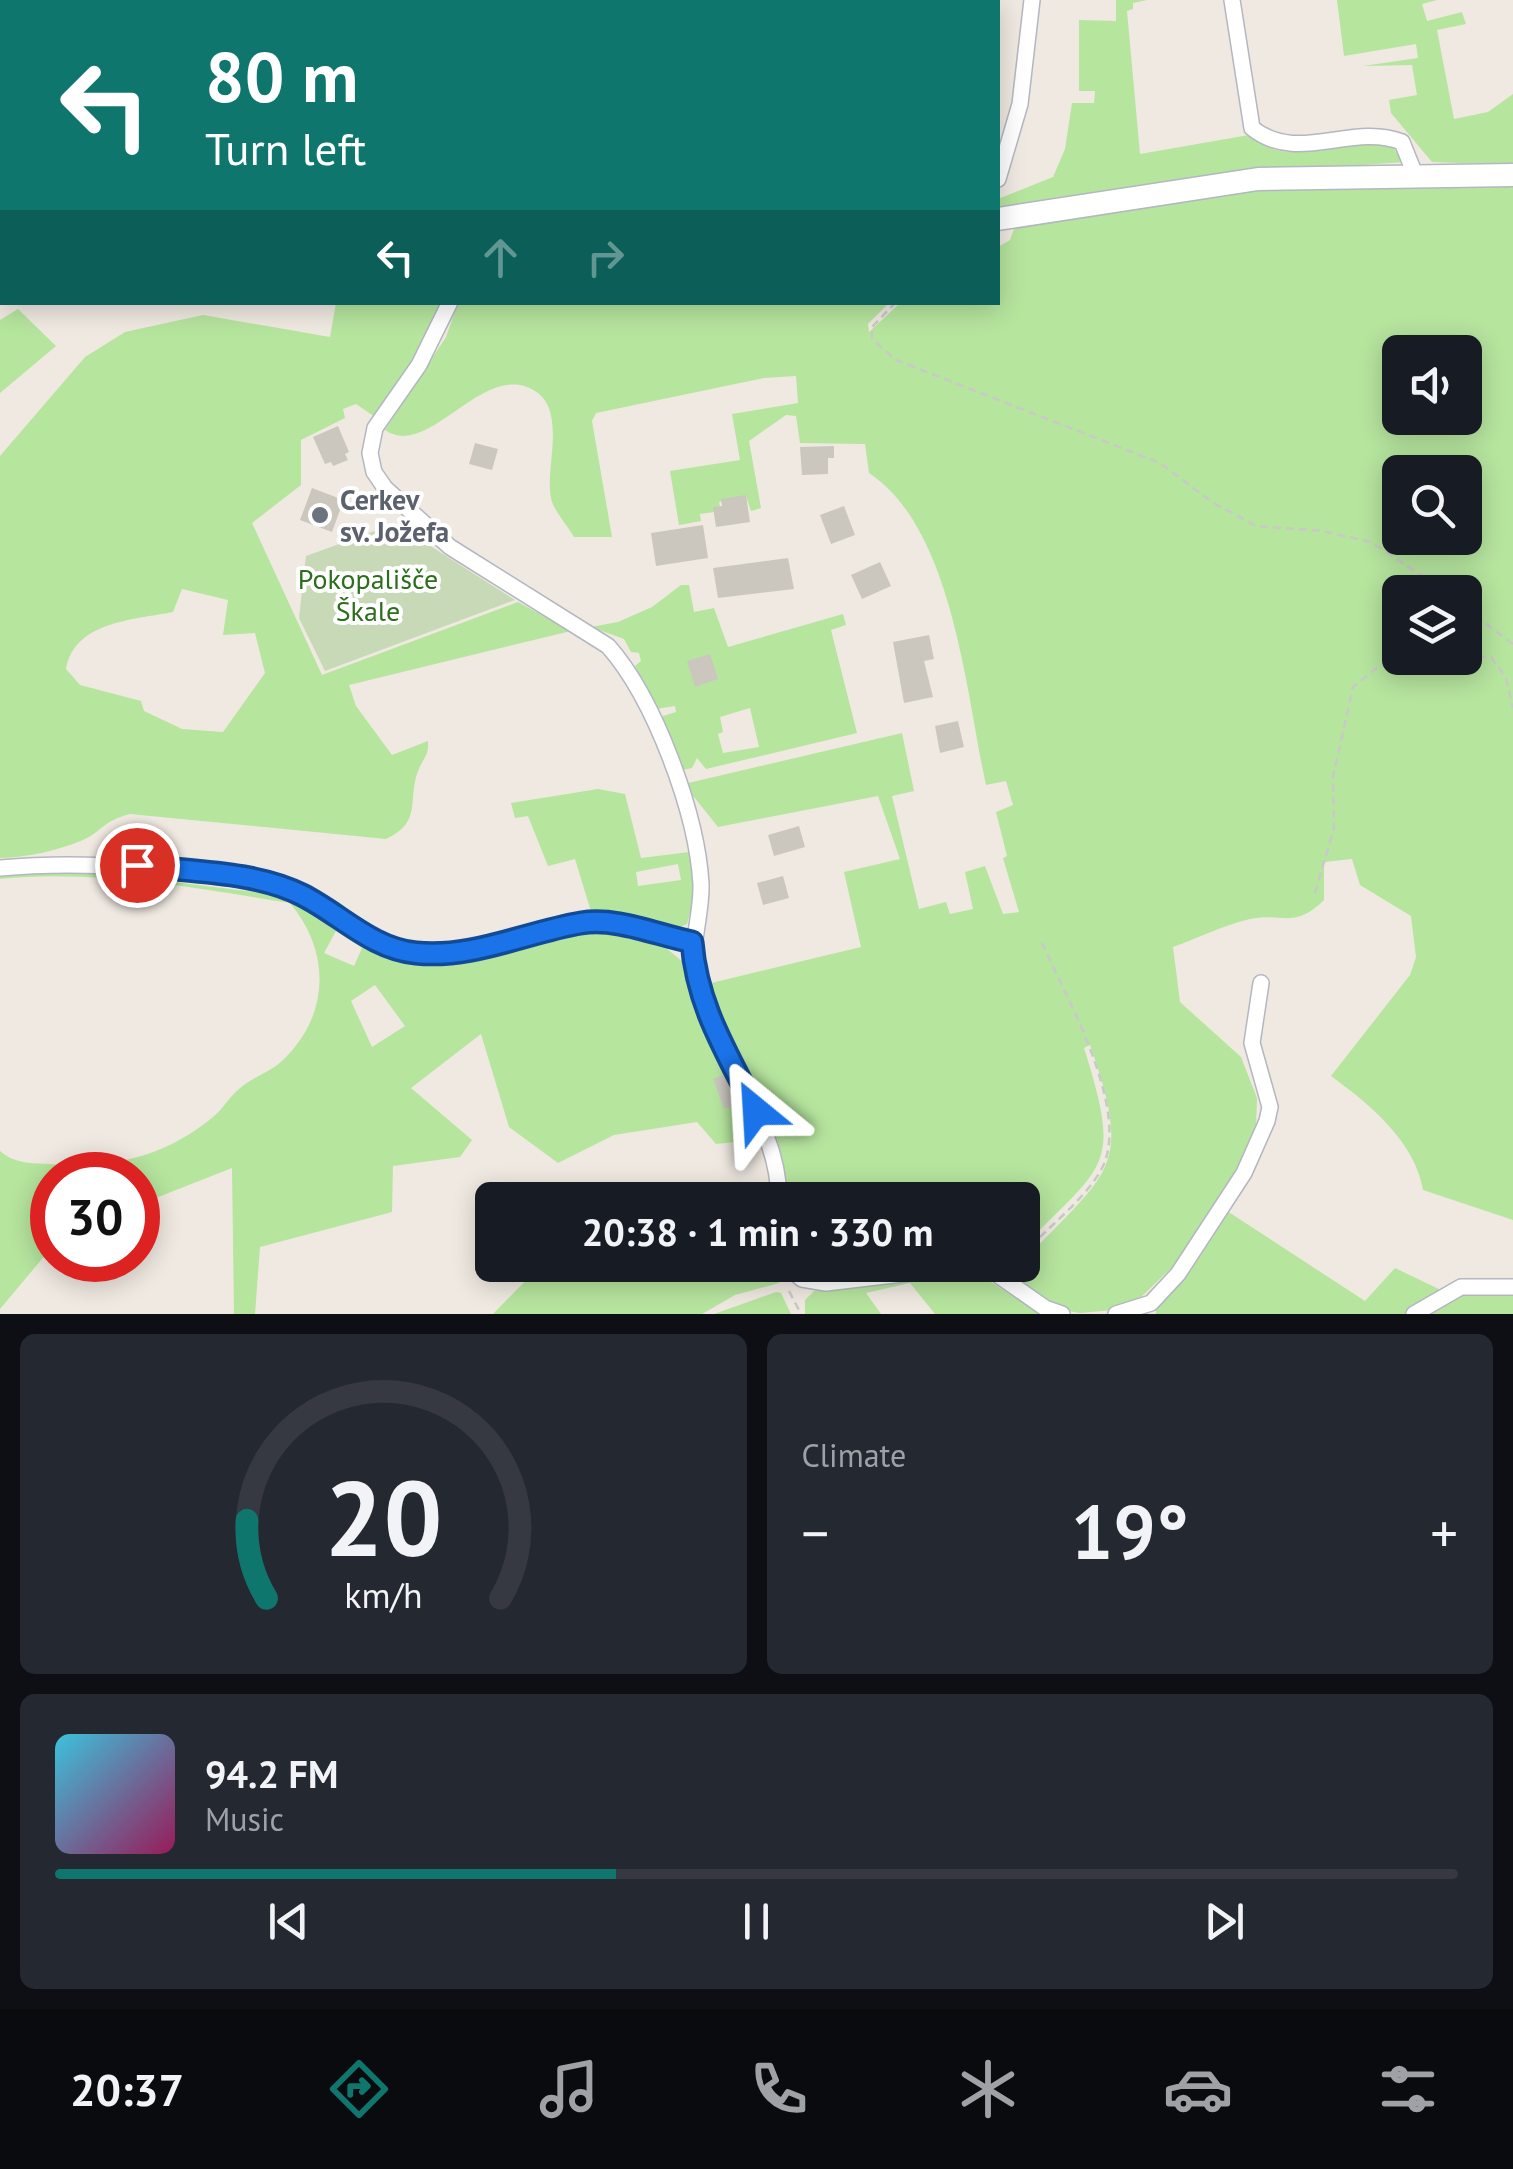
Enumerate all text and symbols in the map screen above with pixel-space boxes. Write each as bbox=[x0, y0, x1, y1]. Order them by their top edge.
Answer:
text: 80 m bbox=[205, 31, 358, 121]
icon: left bbox=[40, 40, 170, 170]
text: Turn left bbox=[205, 119, 366, 177]
icon: left bbox=[368, 230, 423, 285]
icon: ahead bbox=[473, 230, 528, 285]
icon: right bbox=[578, 230, 633, 285]
map controls bbox=[1382, 335, 1482, 675]
button: sound bbox=[1382, 335, 1482, 435]
button: search bbox=[1382, 455, 1482, 555]
place label: Cerkev sv. Jožefa bbox=[340, 481, 449, 550]
marker: Cerkev sv. Jožefa bbox=[309, 504, 331, 526]
park label: Pokopališče Škale bbox=[298, 560, 438, 629]
button: layers bbox=[1382, 575, 1482, 675]
pin bbox=[95, 823, 180, 908]
icon: arrive bbox=[110, 838, 165, 893]
position arrow bbox=[704, 1059, 808, 1163]
speed limit sign: 30 bbox=[30, 1152, 160, 1282]
text: 20:38 · 1 min · 330 m bbox=[582, 1207, 933, 1256]
text: Climate bbox=[802, 1434, 906, 1476]
text: 20 bbox=[324, 1450, 442, 1585]
text: 19° bbox=[1071, 1483, 1189, 1580]
text: − bbox=[802, 1497, 829, 1568]
text: + bbox=[1430, 1497, 1458, 1568]
text: km/h bbox=[344, 1572, 422, 1618]
text: 94.2 FM bbox=[205, 1749, 338, 1798]
text: Music bbox=[205, 1798, 284, 1840]
icon: previous bbox=[261, 1894, 316, 1949]
icon: pause bbox=[729, 1894, 784, 1949]
icon: next bbox=[1197, 1894, 1252, 1949]
icon: directions bbox=[324, 2054, 394, 2124]
icon: music bbox=[534, 2054, 604, 2124]
icon: phone bbox=[744, 2054, 814, 2124]
icon: climate bbox=[953, 2054, 1023, 2124]
icon: car bbox=[1163, 2054, 1233, 2124]
icon: filters bbox=[1373, 2054, 1443, 2124]
text: 20:37 bbox=[70, 2060, 184, 2118]

